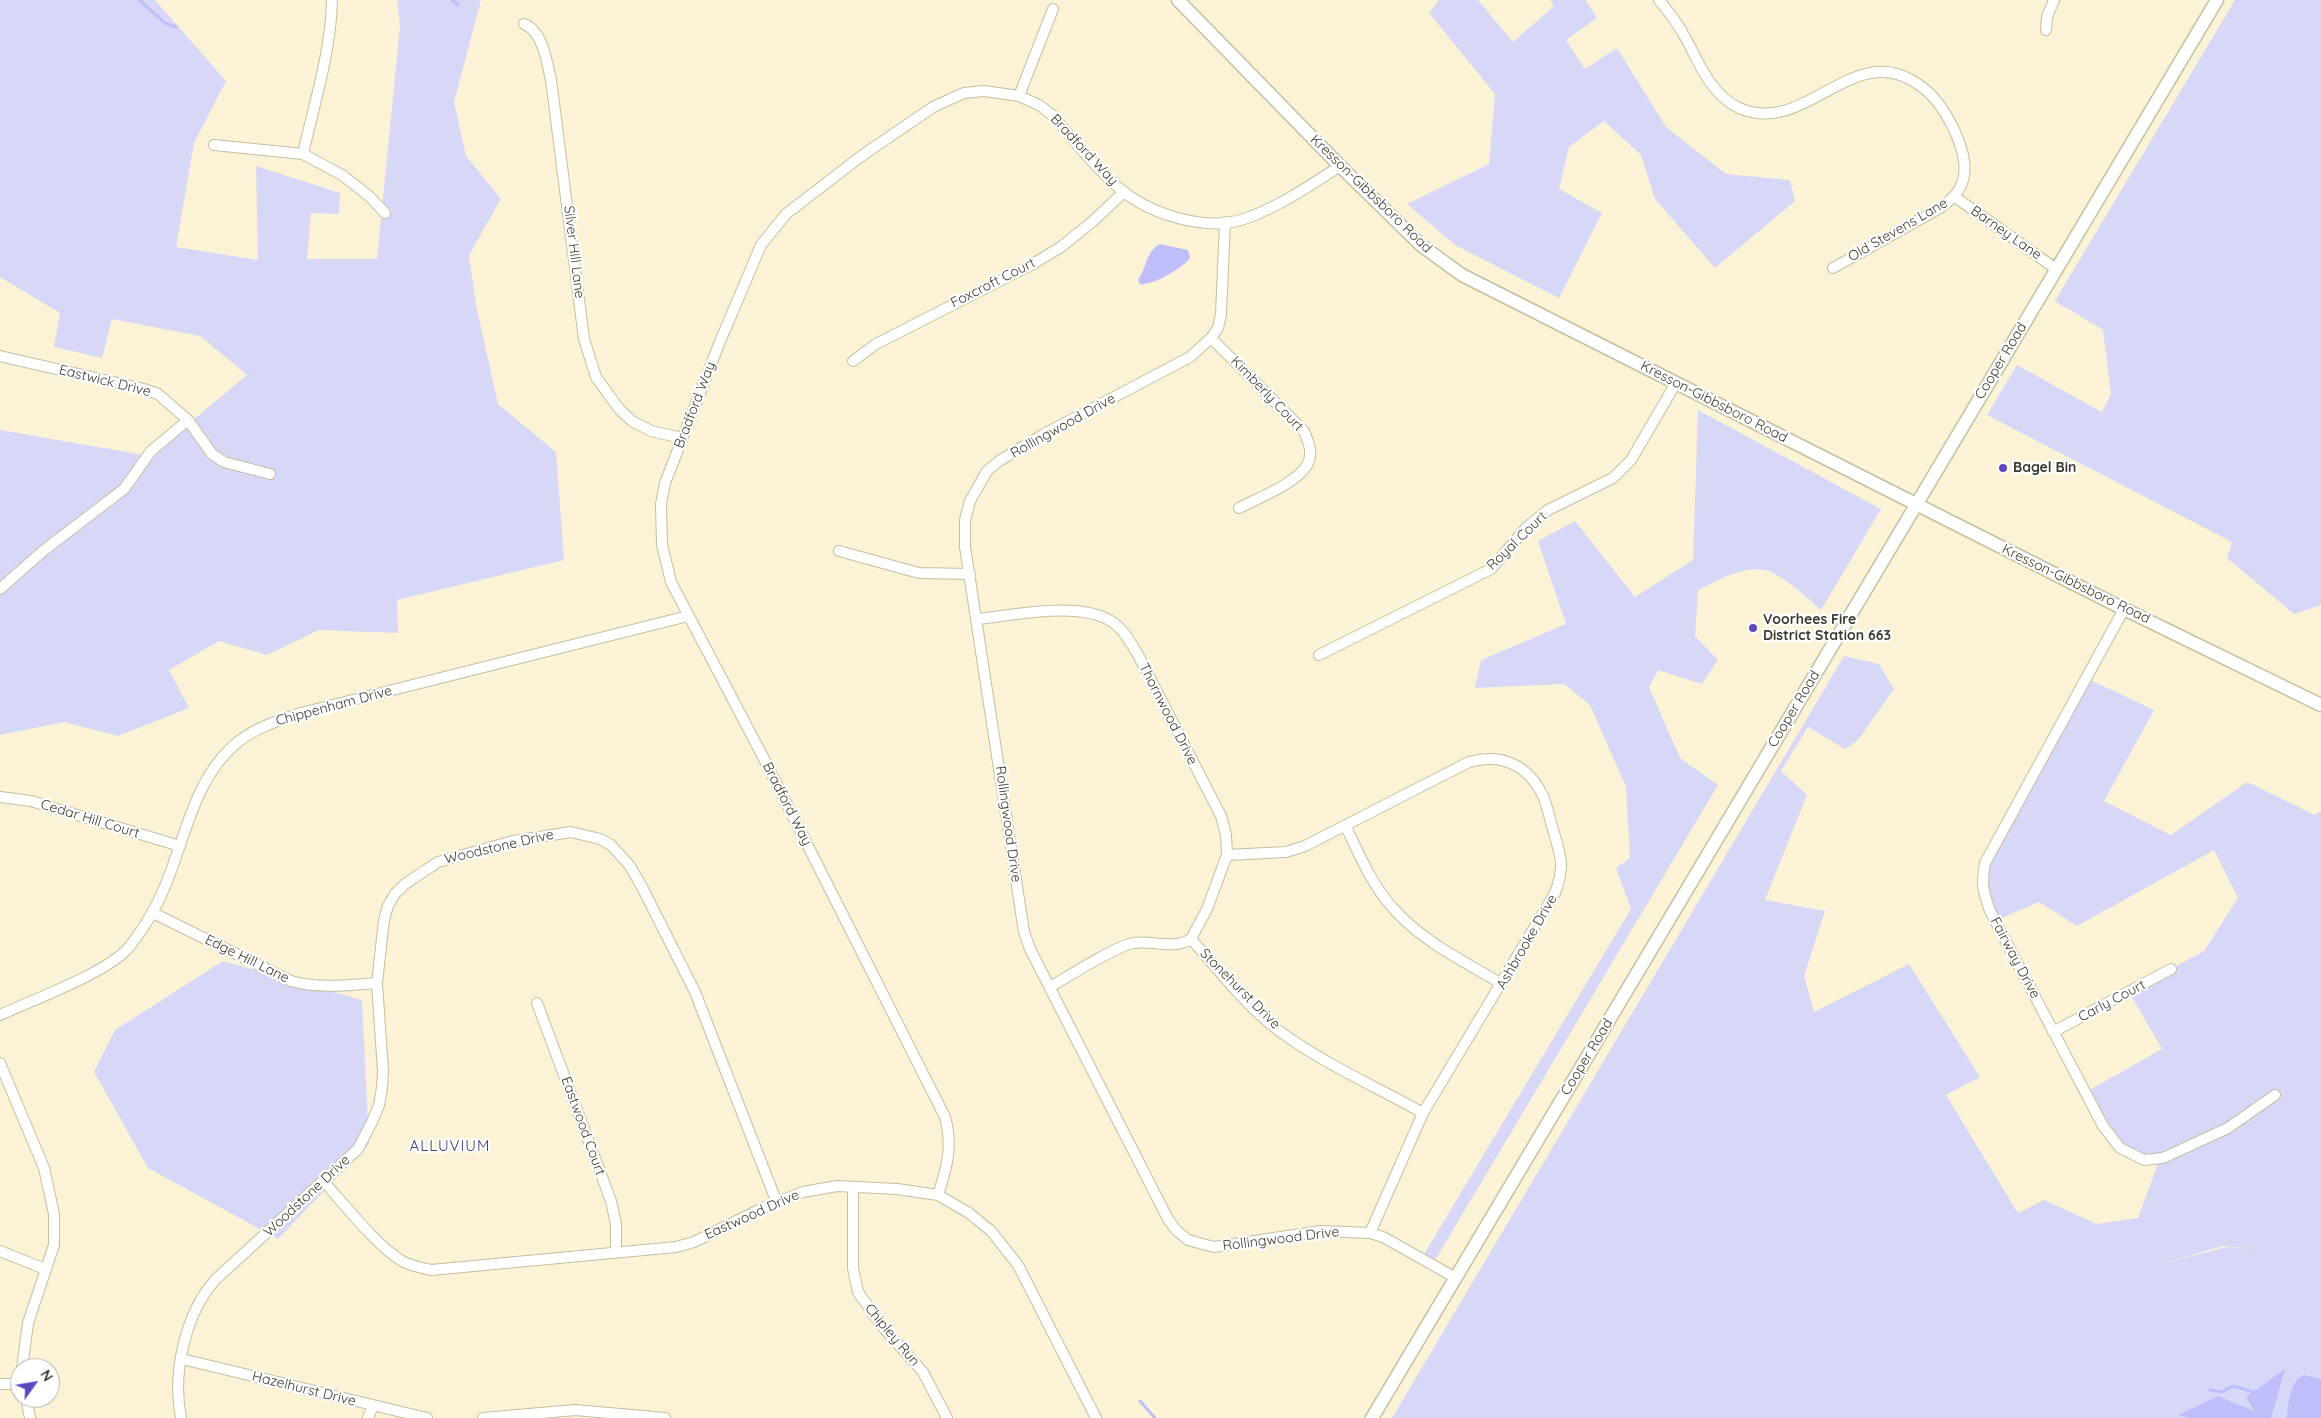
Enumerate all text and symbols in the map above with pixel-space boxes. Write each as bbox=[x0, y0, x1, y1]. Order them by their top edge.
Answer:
street label: Bradford Way bbox=[1047, 111, 1121, 189]
street label: Kresson-Gibbsboro Road bbox=[1307, 131, 1435, 257]
street label: Old Stevens Lane bbox=[1845, 195, 1951, 265]
street label: Barney Lane bbox=[1967, 202, 2045, 264]
street label: Silver Hill Lane bbox=[560, 205, 588, 299]
street label: Foxcroft Court bbox=[948, 254, 1038, 312]
street label: Cooper Road bbox=[1972, 320, 2030, 402]
street label: Kimberly Court bbox=[1227, 353, 1307, 435]
street label: Kresson-Gibbsboro Road bbox=[1638, 358, 1790, 446]
street label: Bradford Way bbox=[671, 359, 719, 451]
street label: Eastwick Drive bbox=[57, 361, 153, 401]
street label: Rollingwood Drive bbox=[1008, 390, 1118, 462]
place label: Bagel Bin bbox=[2013, 460, 2076, 476]
marker: Bagel Bin bbox=[1997, 462, 2009, 474]
street label: Royal Court bbox=[1483, 508, 1551, 574]
street label: Kresson-Gibbsboro Road bbox=[1999, 541, 2153, 627]
place label: Voorhees Fire District Station 663 bbox=[1763, 612, 1891, 644]
marker: Voorhees Fire District Station 663 bbox=[1747, 622, 1759, 634]
street label: Thornwood Drive bbox=[1135, 660, 1201, 768]
street label: Cooper Road bbox=[1765, 668, 1823, 750]
street label: Chippenham Drive bbox=[274, 682, 394, 730]
street label: Bradford Way bbox=[759, 759, 815, 849]
street label: Rollingwood Drive bbox=[992, 765, 1024, 883]
street label: Cedar Hill Court bbox=[39, 796, 141, 842]
street label: Woodstone Drive bbox=[443, 826, 555, 868]
street label: Ashbrooke Drive bbox=[1493, 892, 1561, 992]
street label: Fairway Drive bbox=[1987, 914, 2043, 1002]
street label: Edge Hill Lane bbox=[202, 931, 292, 987]
street label: Stonehurst Drive bbox=[1196, 945, 1284, 1033]
street label: Carly Court bbox=[2076, 976, 2148, 1026]
street label: Cooper Road bbox=[1558, 1016, 1616, 1098]
street label: Eastwood Court bbox=[557, 1074, 609, 1178]
district label: ALLUVIUM bbox=[409, 1137, 491, 1155]
street label: Woodstone Drive bbox=[260, 1152, 354, 1240]
street label: Eastwood Drive bbox=[702, 1187, 802, 1243]
street label: Rollingwood Drive bbox=[1222, 1224, 1340, 1254]
street label: Chipley Run bbox=[861, 1300, 923, 1370]
north arrow bbox=[10, 1358, 60, 1408]
text: N bbox=[37, 1366, 57, 1385]
street label: Hazelhurst Drive bbox=[250, 1368, 358, 1410]

